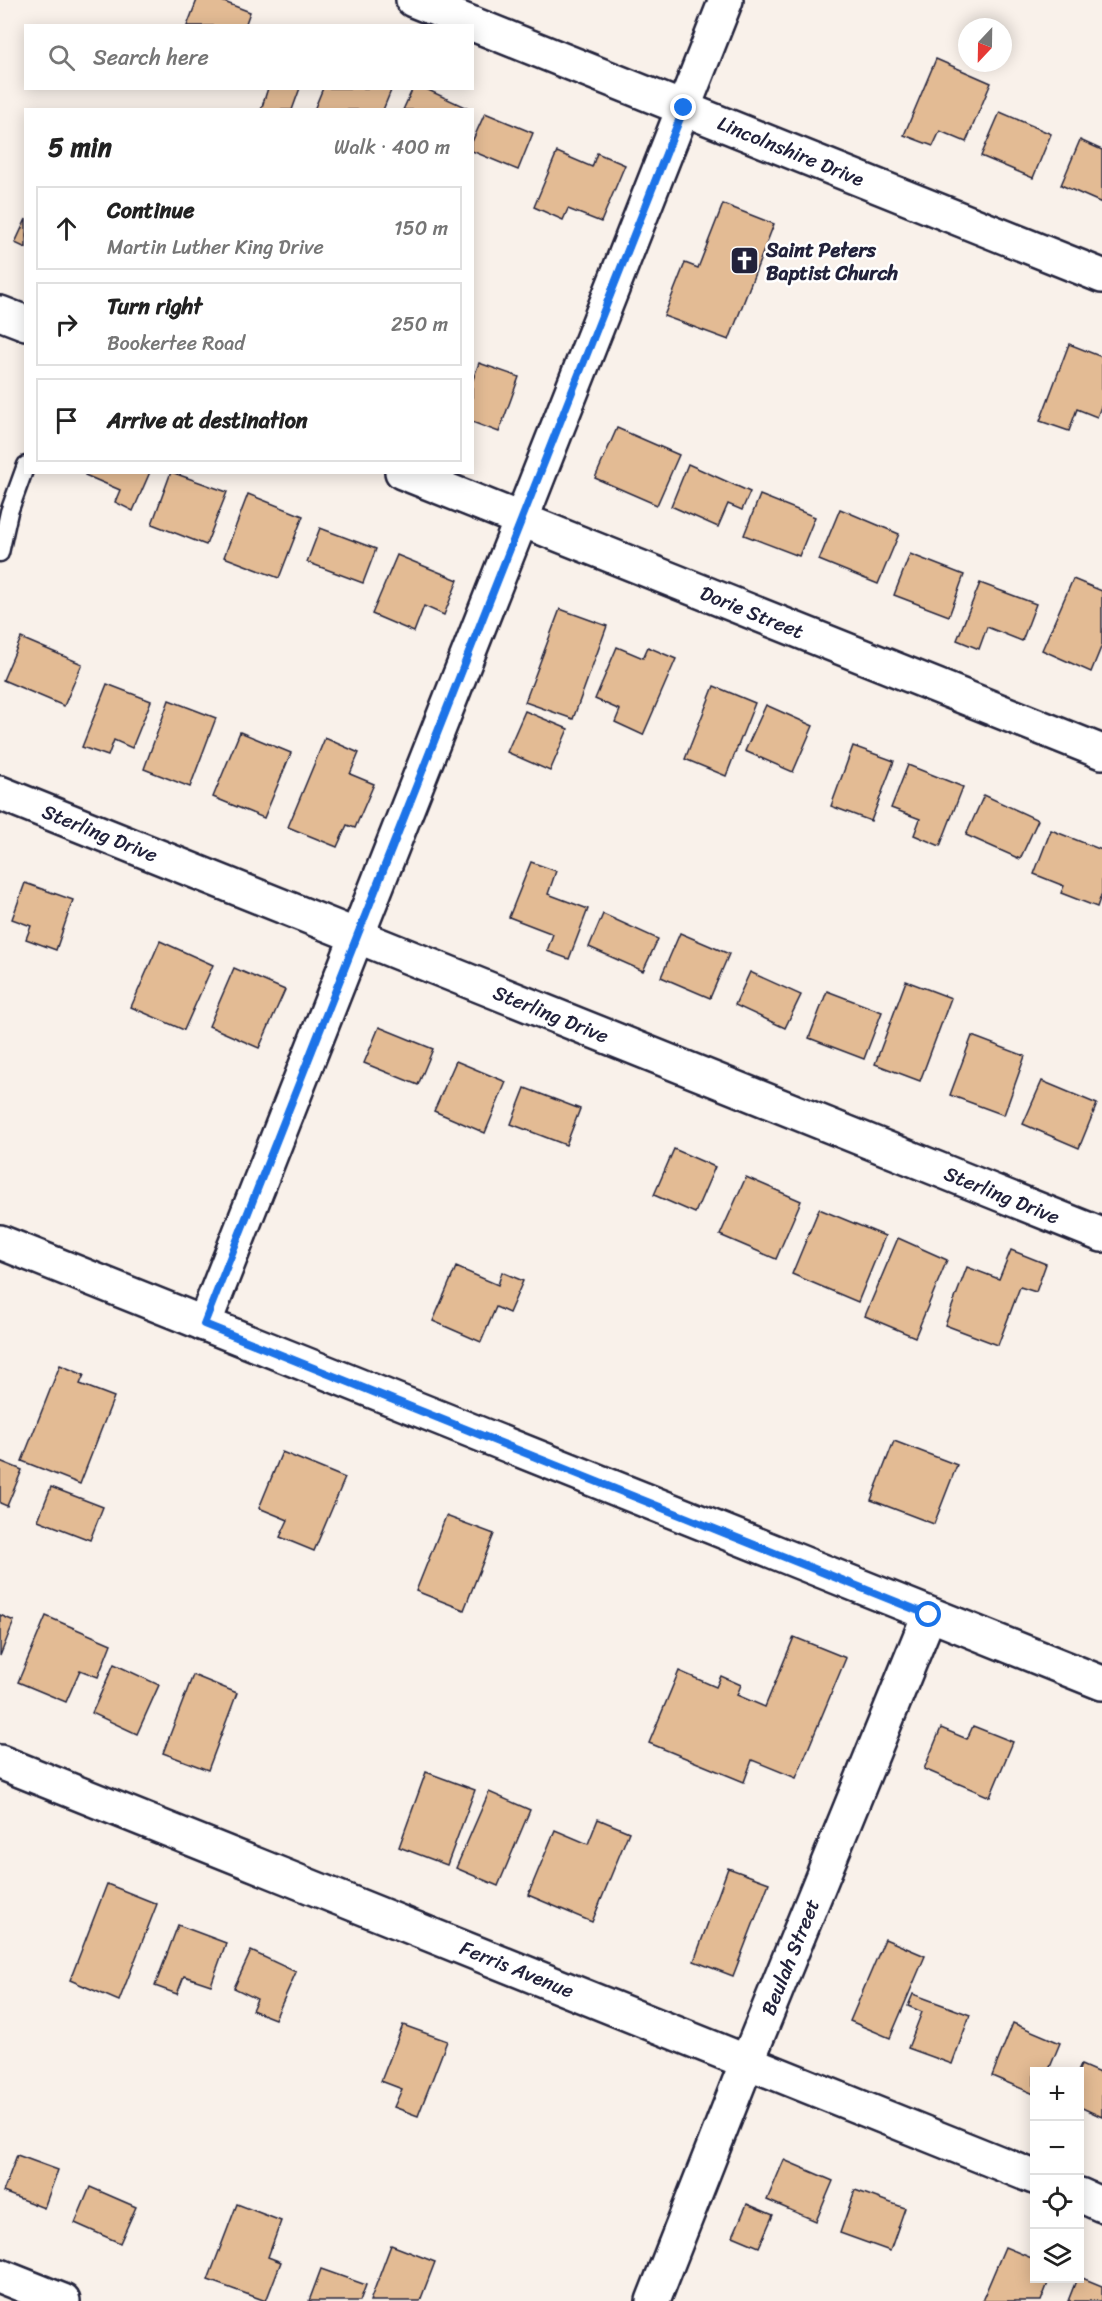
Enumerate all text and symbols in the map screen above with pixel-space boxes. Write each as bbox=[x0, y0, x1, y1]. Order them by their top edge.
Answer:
north arrow bbox=[958, 18, 1012, 72]
search box bbox=[24, 24, 474, 90]
text: Search here bbox=[93, 38, 209, 77]
icon: search bbox=[45, 41, 78, 74]
route end bbox=[670, 94, 696, 120]
street label: Lincolnshire Drive bbox=[712, 106, 870, 197]
text: 5 min bbox=[48, 124, 112, 170]
text: Walk · 400 m bbox=[334, 130, 450, 165]
text: Continue bbox=[107, 191, 195, 230]
text: 150 m bbox=[394, 211, 448, 246]
icon: ahead bbox=[50, 212, 83, 245]
text: Martin Luther King Drive bbox=[107, 230, 324, 265]
place label: Saint Peters Baptist Church bbox=[765, 233, 898, 291]
church icon: Saint Peters Baptist Church bbox=[729, 245, 761, 277]
text: Turn right bbox=[107, 287, 202, 326]
text: 250 m bbox=[391, 307, 448, 342]
icon: right bbox=[50, 308, 83, 341]
text: Bookertee Road bbox=[107, 326, 245, 361]
text: Arrive at destination bbox=[107, 401, 308, 440]
icon: arrive bbox=[50, 404, 83, 437]
street label: Dorie Street bbox=[695, 576, 809, 649]
street label: Sterling Drive bbox=[37, 794, 163, 873]
street label: Sterling Drive bbox=[488, 975, 614, 1054]
street label: Sterling Drive bbox=[939, 1156, 1065, 1235]
route start bbox=[915, 1601, 941, 1627]
street label: Beulah Street bbox=[751, 1893, 830, 2021]
street label: Ferris Avenue bbox=[454, 1931, 579, 2008]
map controls bbox=[1030, 2067, 1084, 2283]
button: + bbox=[1030, 2067, 1084, 2121]
button: − bbox=[1030, 2121, 1084, 2175]
button: locate bbox=[1030, 2175, 1084, 2229]
button: layers bbox=[1030, 2229, 1084, 2283]

